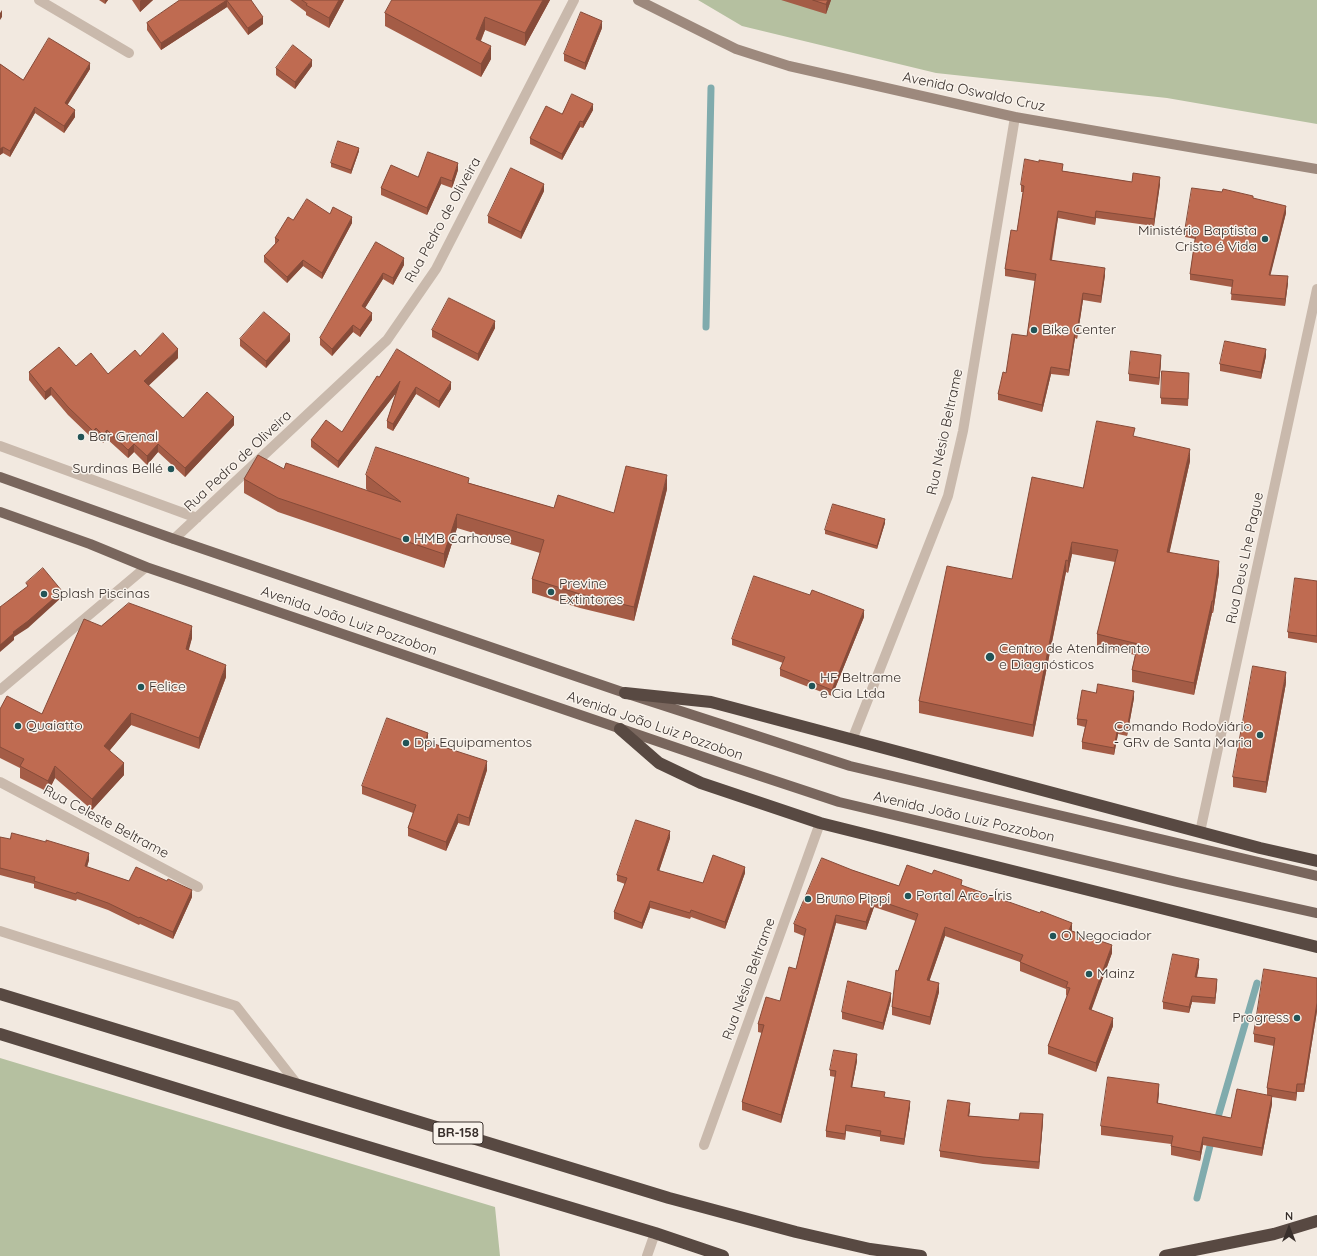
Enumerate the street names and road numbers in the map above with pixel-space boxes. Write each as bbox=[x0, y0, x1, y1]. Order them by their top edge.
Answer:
street label: Avenida Oswaldo Cruz bbox=[901, 69, 1047, 115]
street label: Rua Pedro de Oliveira bbox=[402, 154, 484, 286]
street label: Rua Nésio Beltrame bbox=[923, 367, 967, 497]
street label: Rua Pedro de Oliveira bbox=[181, 407, 295, 515]
street label: Rua Deus Lhe Pague bbox=[1223, 491, 1267, 625]
street label: Avenida João Luiz Pozzobon bbox=[259, 583, 439, 659]
street label: Avenida João Luiz Pozzobon bbox=[565, 688, 745, 764]
street label: Rua Celeste Beltrame bbox=[40, 782, 172, 862]
street label: Avenida João Luiz Pozzobon bbox=[872, 788, 1056, 846]
street label: Rua Nésio Beltrame bbox=[719, 916, 779, 1042]
road number: BR-158 bbox=[433, 1122, 483, 1144]

